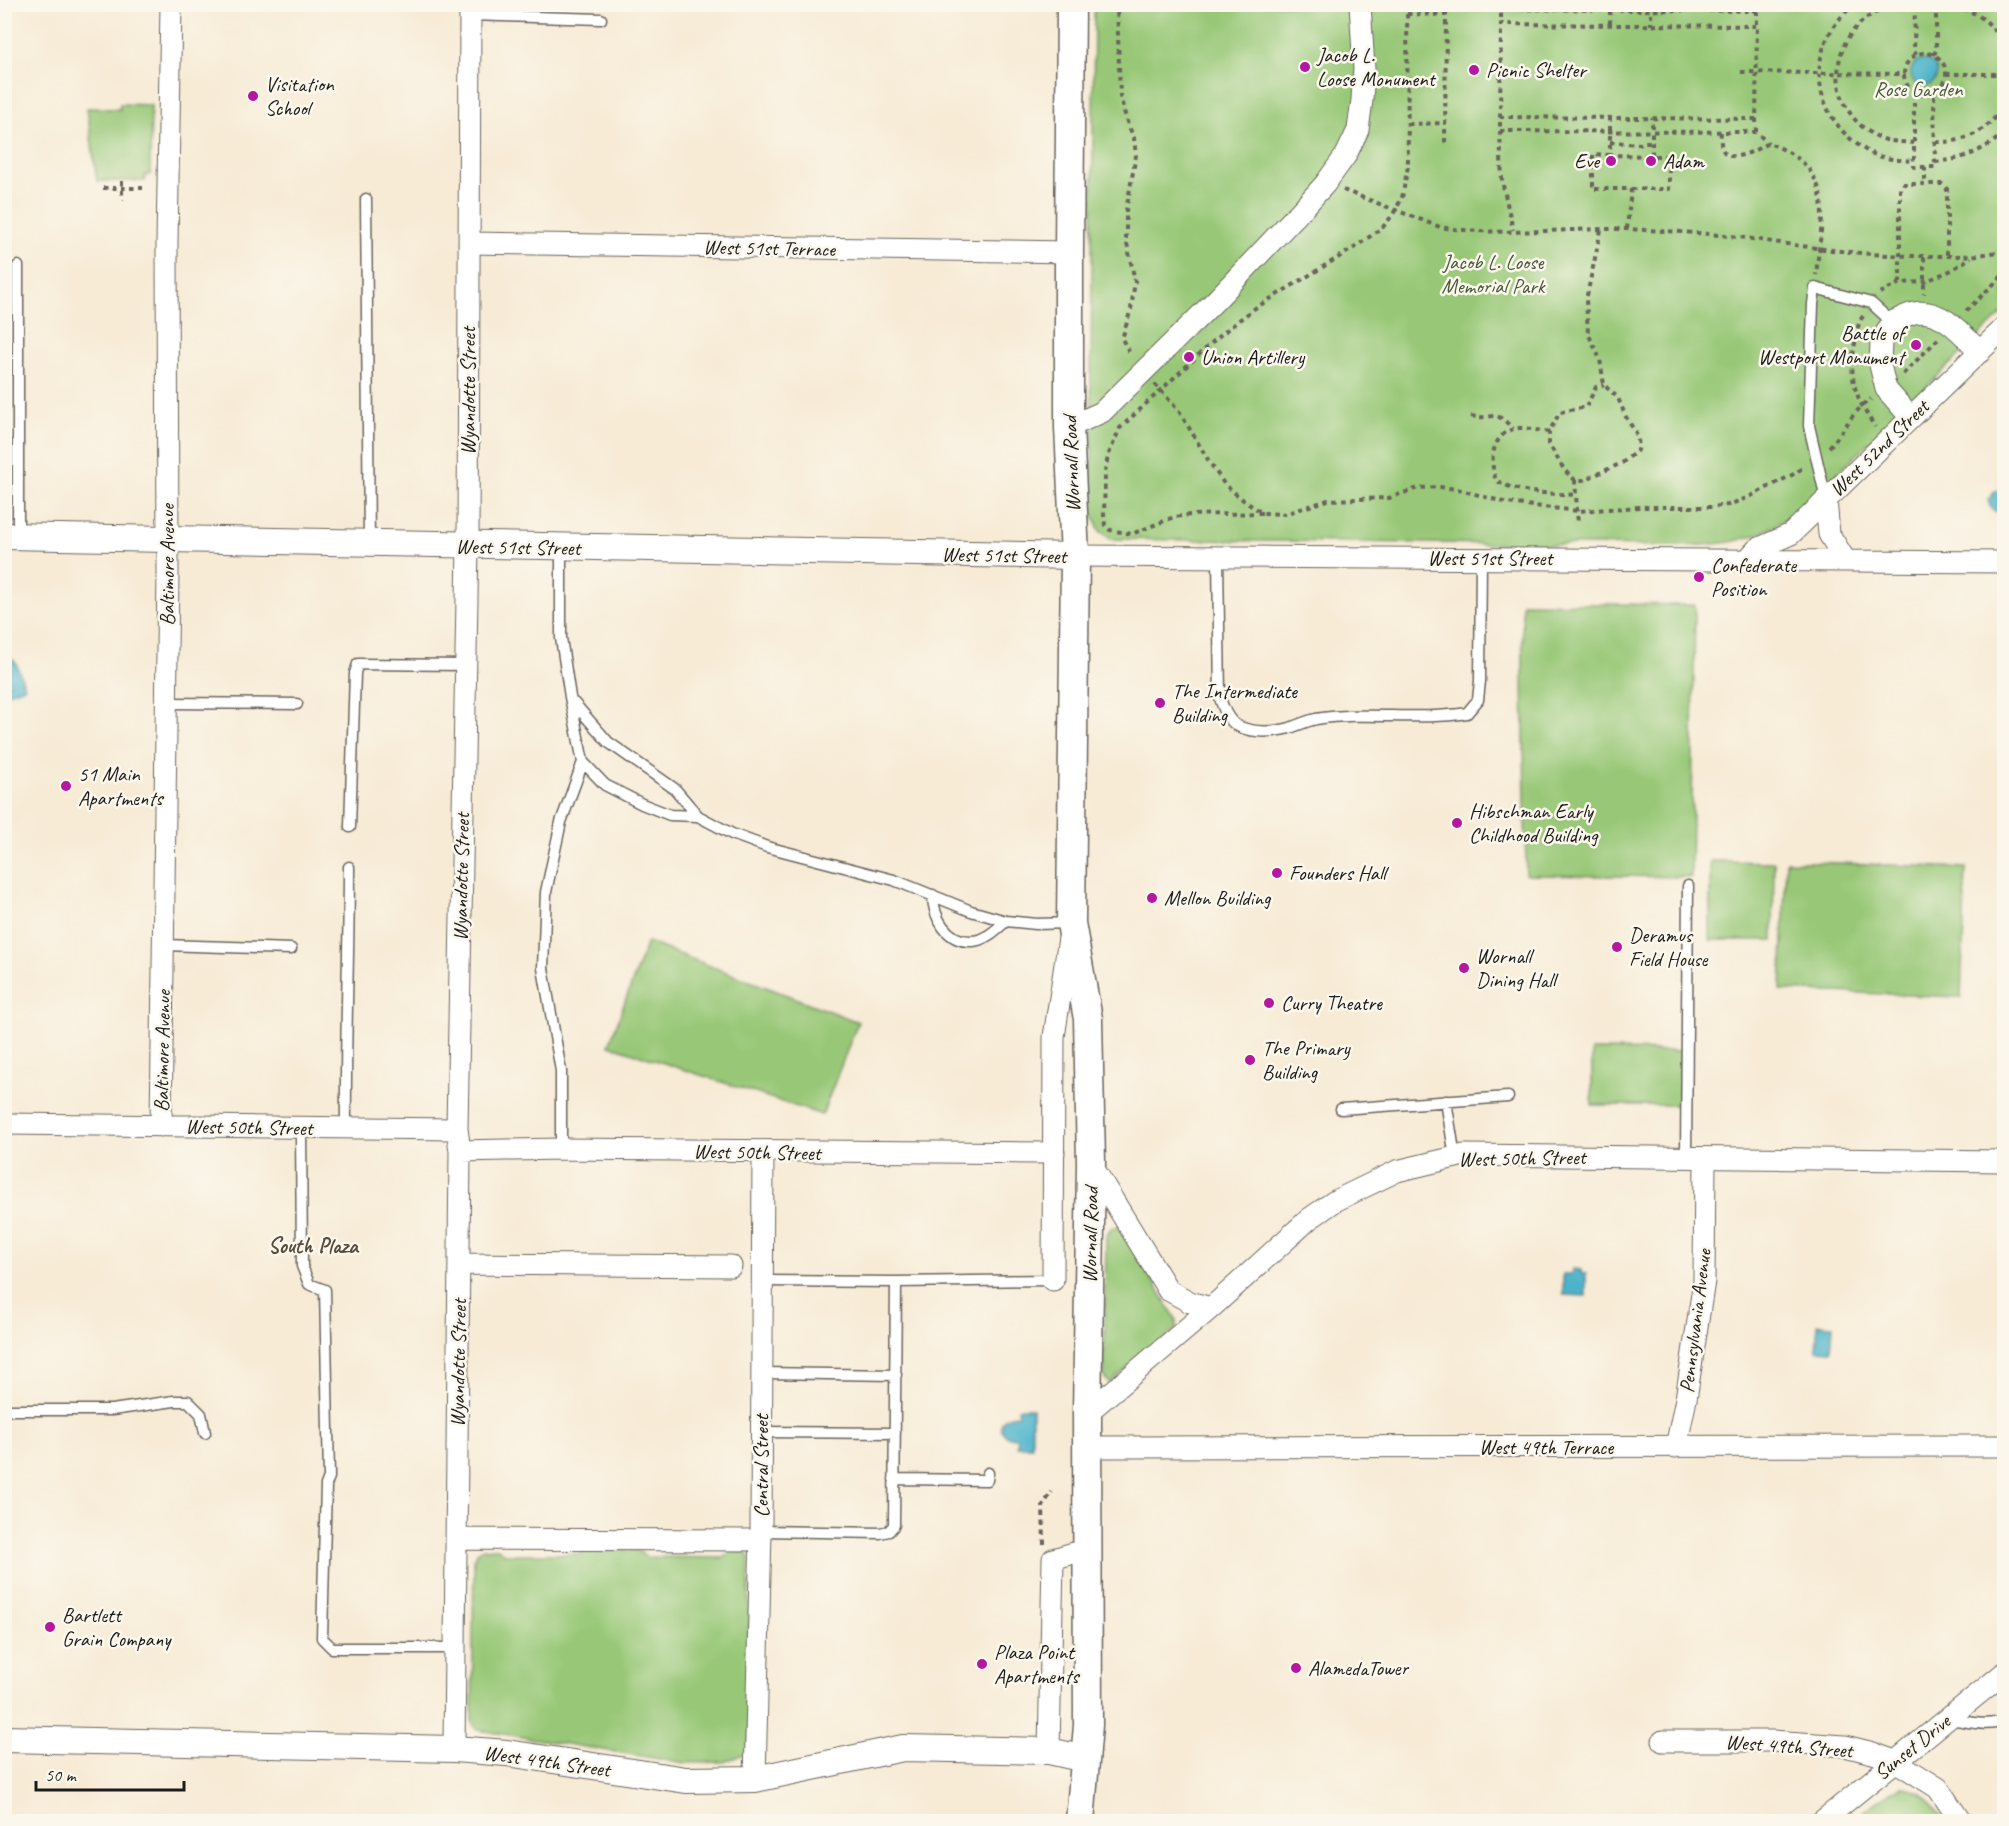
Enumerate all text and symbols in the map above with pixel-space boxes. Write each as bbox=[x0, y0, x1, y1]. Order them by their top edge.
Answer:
place label: Jacob L. Loose Monument bbox=[1316, 42, 1437, 92]
place label: Picnic Shelter bbox=[1486, 57, 1588, 83]
marker: Jacob L. Loose Monument bbox=[1298, 60, 1312, 74]
marker: Picnic Shelter bbox=[1467, 63, 1481, 77]
place label: Visitation School bbox=[265, 71, 334, 121]
park label: Rose Garden bbox=[1874, 76, 1963, 102]
marker: Visitation School bbox=[246, 89, 260, 103]
place label: Eve bbox=[1574, 148, 1601, 174]
place label: Adam bbox=[1663, 148, 1705, 174]
marker: Eve bbox=[1604, 154, 1618, 168]
marker: Adam bbox=[1644, 154, 1658, 168]
street label: West 51st Terrace bbox=[703, 234, 836, 262]
park label: Jacob L. Loose Memorial Park bbox=[1442, 249, 1546, 299]
place label: Battle of Westport Monument bbox=[1758, 320, 1909, 370]
street label: Wyandotte Street bbox=[455, 325, 481, 455]
marker: Battle of Westport Monument bbox=[1909, 338, 1923, 352]
place label: Union Artillery bbox=[1201, 344, 1306, 370]
marker: Union Artillery bbox=[1182, 350, 1196, 364]
street label: West 52nd Street bbox=[1824, 393, 1936, 502]
street label: Wornall Road bbox=[1056, 412, 1086, 512]
street label: Baltimore Avenue bbox=[154, 502, 180, 626]
street label: West 51st Street bbox=[455, 533, 583, 561]
street label: West 51st Street bbox=[941, 541, 1069, 569]
street label: West 51st Street bbox=[1428, 545, 1554, 571]
place label: Confederate Position bbox=[1711, 552, 1797, 602]
marker: Confederate Position bbox=[1692, 570, 1706, 584]
place label: The Intermediate Building bbox=[1172, 678, 1298, 728]
marker: The Intermediate Building bbox=[1153, 696, 1167, 710]
place label: 51 Main Apartments bbox=[78, 761, 164, 811]
marker: 51 Main Apartments bbox=[59, 779, 73, 793]
place label: Hibschman Early Childhood Building bbox=[1469, 798, 1599, 848]
street label: Wyandotte Street bbox=[447, 811, 475, 941]
marker: Hibschman Early Childhood Building bbox=[1450, 816, 1464, 830]
place label: Founders Hall bbox=[1289, 860, 1389, 886]
marker: Founders Hall bbox=[1270, 866, 1284, 880]
place label: Mellon Building bbox=[1164, 885, 1272, 911]
marker: Mellon Building bbox=[1145, 891, 1159, 905]
place label: Deramus Field House bbox=[1629, 922, 1709, 972]
marker: Deramus Field House bbox=[1610, 940, 1624, 954]
place label: Wornall Dining Hall bbox=[1476, 943, 1559, 993]
marker: Wornall Dining Hall bbox=[1457, 961, 1471, 975]
street label: Baltimore Avenue bbox=[148, 988, 176, 1112]
place label: Curry Theatre bbox=[1281, 990, 1383, 1016]
marker: Curry Theatre bbox=[1262, 996, 1276, 1010]
place label: The Primary Building bbox=[1262, 1035, 1352, 1085]
marker: The Primary Building bbox=[1243, 1053, 1257, 1067]
street label: West 50th Street bbox=[185, 1113, 315, 1141]
street label: West 50th Street bbox=[693, 1138, 823, 1166]
street label: West 50th Street bbox=[1458, 1144, 1588, 1172]
street label: Wornall Road bbox=[1076, 1183, 1104, 1283]
district label: South Plaza bbox=[268, 1232, 360, 1260]
street label: Pennsylvania Avenue bbox=[1673, 1247, 1717, 1394]
street label: Wyandotte Street bbox=[444, 1297, 472, 1427]
street label: Central Street bbox=[748, 1412, 774, 1518]
street label: West 49th Terrace bbox=[1479, 1434, 1614, 1460]
place label: Bartlett Grain Company bbox=[62, 1602, 172, 1652]
marker: Bartlett Grain Company bbox=[43, 1620, 57, 1634]
place label: Plaza Point Apartments bbox=[994, 1639, 1080, 1689]
place label: AlamedaTower bbox=[1308, 1655, 1409, 1681]
marker: Plaza Point Apartments bbox=[975, 1657, 989, 1671]
marker: AlamedaTower bbox=[1289, 1661, 1303, 1675]
street label: Sunset Drive bbox=[1869, 1707, 1957, 1786]
street label: West 49th Street bbox=[1725, 1729, 1855, 1764]
street label: West 49th Street bbox=[482, 1739, 614, 1783]
scale bar bbox=[36, 1754, 184, 1792]
text: 50 m bbox=[45, 1764, 78, 1786]

